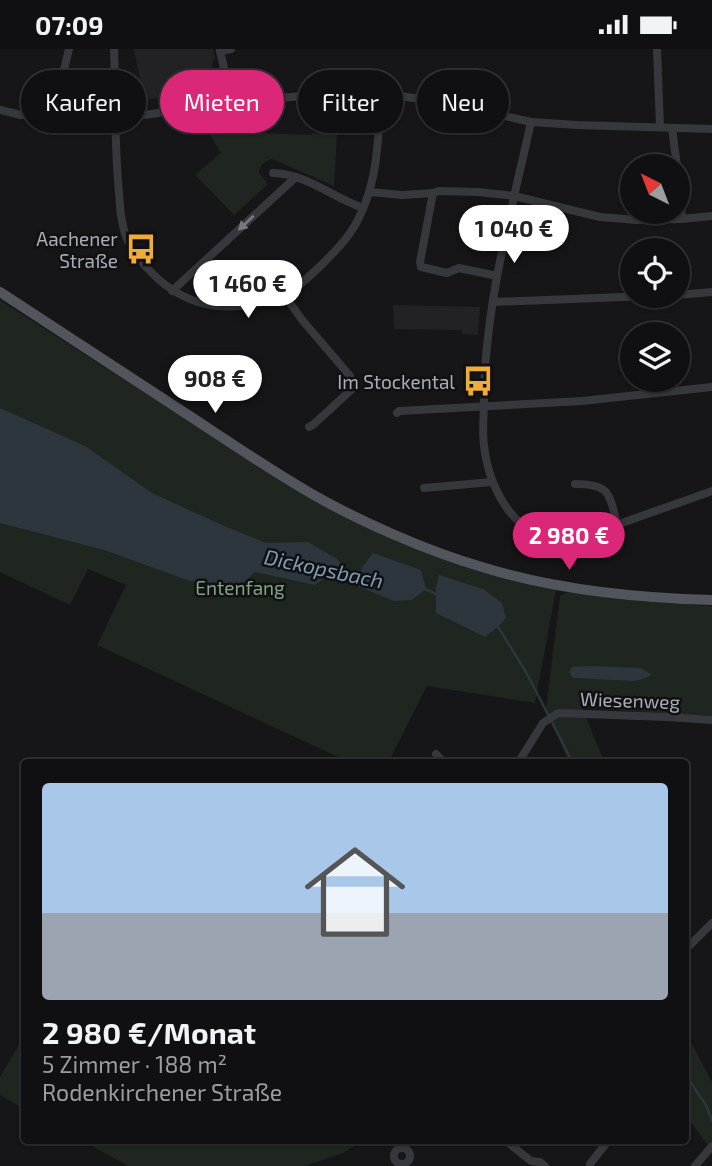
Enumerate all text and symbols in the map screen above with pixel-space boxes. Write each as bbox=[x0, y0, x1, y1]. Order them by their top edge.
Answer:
text: 07:09 bbox=[35, 9, 104, 40]
chip: Kaufen bbox=[21, 70, 146, 133]
chip: Mieten bbox=[160, 70, 284, 133]
chip: Filter bbox=[298, 70, 403, 133]
chip: Neu bbox=[417, 70, 509, 133]
north arrow bbox=[620, 154, 690, 224]
map controls bbox=[620, 154, 690, 392]
pin: 1 040 € bbox=[449, 205, 579, 265]
text: 1 040 € bbox=[475, 214, 553, 242]
one-way arrow bbox=[237, 215, 255, 231]
place label: Aachener Straße bbox=[36, 227, 118, 272]
bus stop icon: Aachener Straße bbox=[124, 232, 158, 266]
button: locate bbox=[620, 238, 690, 308]
pin: 1 460 € bbox=[183, 261, 313, 320]
text: 1 460 € bbox=[209, 269, 287, 297]
button: layers bbox=[620, 322, 690, 392]
pin: 908 € bbox=[166, 355, 264, 415]
text: 908 € bbox=[184, 364, 246, 392]
bus stop icon: Im Stockental bbox=[461, 364, 495, 398]
place label: Im Stockental bbox=[337, 370, 455, 393]
pin: 2 980 € bbox=[504, 512, 634, 572]
text: 2 980 € bbox=[529, 521, 609, 549]
water label: Dickopsbach bbox=[262, 543, 386, 593]
park label: Entenfang bbox=[195, 576, 285, 599]
street label: Wiesenweg bbox=[580, 687, 681, 713]
icon: home bbox=[292, 829, 418, 955]
text: 2 980 €/Monat bbox=[42, 1014, 256, 1050]
text: 5 Zimmer · 188 m² bbox=[42, 1050, 227, 1078]
text: Rodenkirchener Straße bbox=[42, 1078, 282, 1106]

